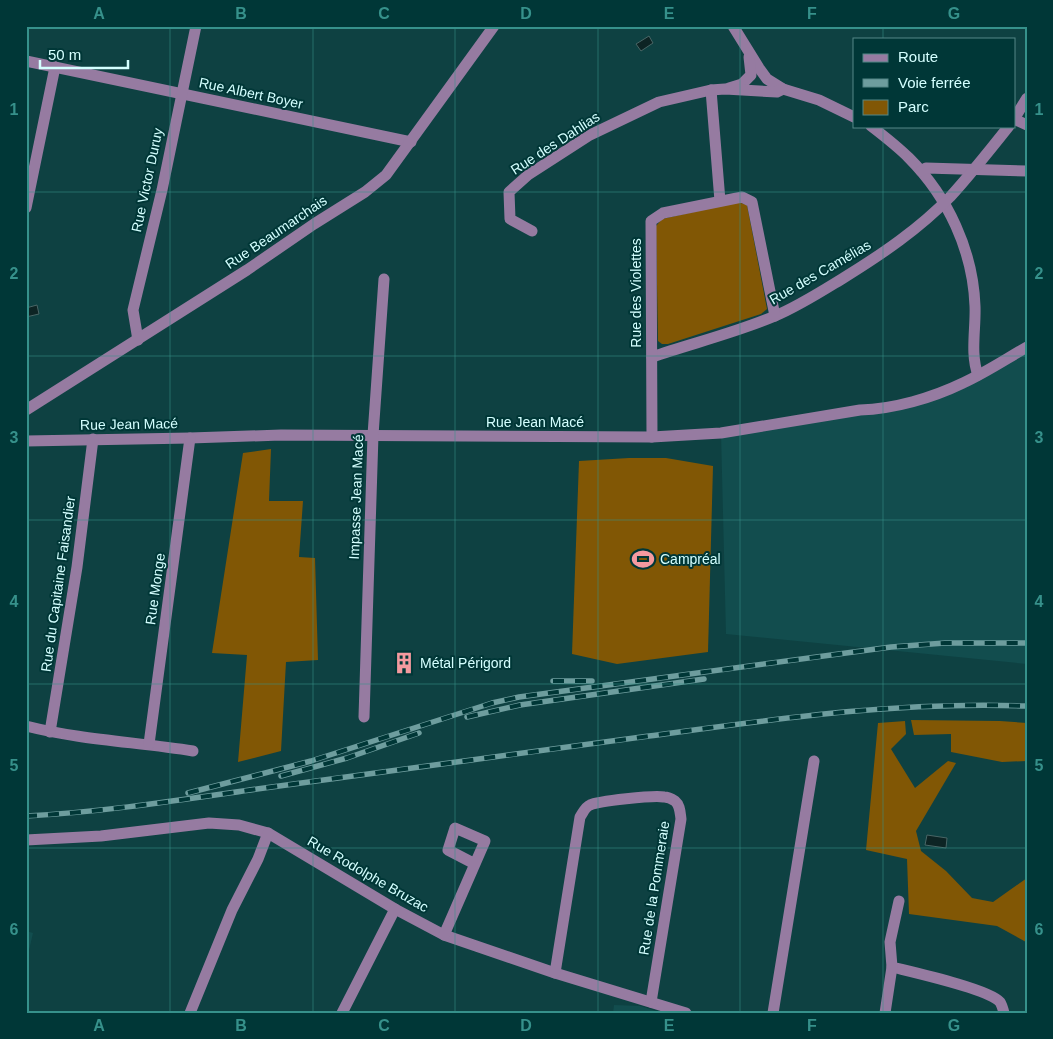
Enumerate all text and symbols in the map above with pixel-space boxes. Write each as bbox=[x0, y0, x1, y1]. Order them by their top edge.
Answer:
text: A bbox=[93, 5, 105, 22]
text: B bbox=[235, 5, 247, 22]
text: C bbox=[378, 5, 390, 22]
text: D bbox=[520, 5, 532, 22]
text: E bbox=[664, 5, 675, 22]
text: F bbox=[807, 5, 817, 22]
text: G bbox=[948, 5, 960, 22]
scale bar bbox=[40, 38, 128, 70]
legend bbox=[853, 38, 1016, 128]
text: 50 m bbox=[48, 46, 81, 63]
text: Route bbox=[898, 48, 938, 65]
street label: Rue Albert Boyer bbox=[198, 74, 305, 112]
text: Voie ferrée bbox=[898, 74, 971, 91]
text: Parc bbox=[898, 98, 929, 115]
text: 1 bbox=[10, 101, 19, 118]
text: 1 bbox=[1035, 101, 1044, 118]
street label: Rue des Dahlias bbox=[508, 108, 602, 178]
street label: Rue Victor Duruy bbox=[128, 126, 166, 234]
street label: Rue Beaumarchais bbox=[222, 192, 330, 272]
street label: Rue des Camélias bbox=[766, 236, 874, 308]
street label: Rue des Violettes bbox=[628, 238, 644, 348]
text: 2 bbox=[10, 265, 19, 282]
text: 2 bbox=[1035, 265, 1044, 282]
street label: Rue Jean Macé bbox=[486, 414, 584, 430]
street label: Rue Jean Macé bbox=[80, 415, 178, 433]
text: 3 bbox=[10, 429, 19, 446]
text: 3 bbox=[1035, 429, 1044, 446]
street label: Impasse Jean Macé bbox=[346, 434, 366, 560]
street label: Rue du Capitaine Faisandier bbox=[38, 495, 78, 673]
sports icon: Campréal bbox=[630, 546, 656, 572]
place label: Campréal bbox=[660, 551, 721, 567]
street label: Rue Monge bbox=[142, 552, 168, 626]
text: 4 bbox=[10, 593, 19, 610]
text: 4 bbox=[1035, 593, 1044, 610]
building icon: Métal Périgord bbox=[391, 650, 417, 676]
place label: Métal Périgord bbox=[420, 655, 511, 671]
text: 5 bbox=[10, 757, 19, 774]
text: 5 bbox=[1035, 757, 1044, 774]
street label: Rue de la Pommeraie bbox=[636, 820, 673, 956]
street label: Rue Rodolphe Bruzac bbox=[305, 833, 431, 915]
text: 6 bbox=[10, 921, 19, 938]
text: 6 bbox=[1035, 921, 1044, 938]
text: A bbox=[93, 1017, 105, 1034]
text: B bbox=[235, 1017, 247, 1034]
text: C bbox=[378, 1017, 390, 1034]
text: D bbox=[520, 1017, 532, 1034]
text: E bbox=[664, 1017, 675, 1034]
text: F bbox=[807, 1017, 817, 1034]
text: G bbox=[948, 1017, 960, 1034]

